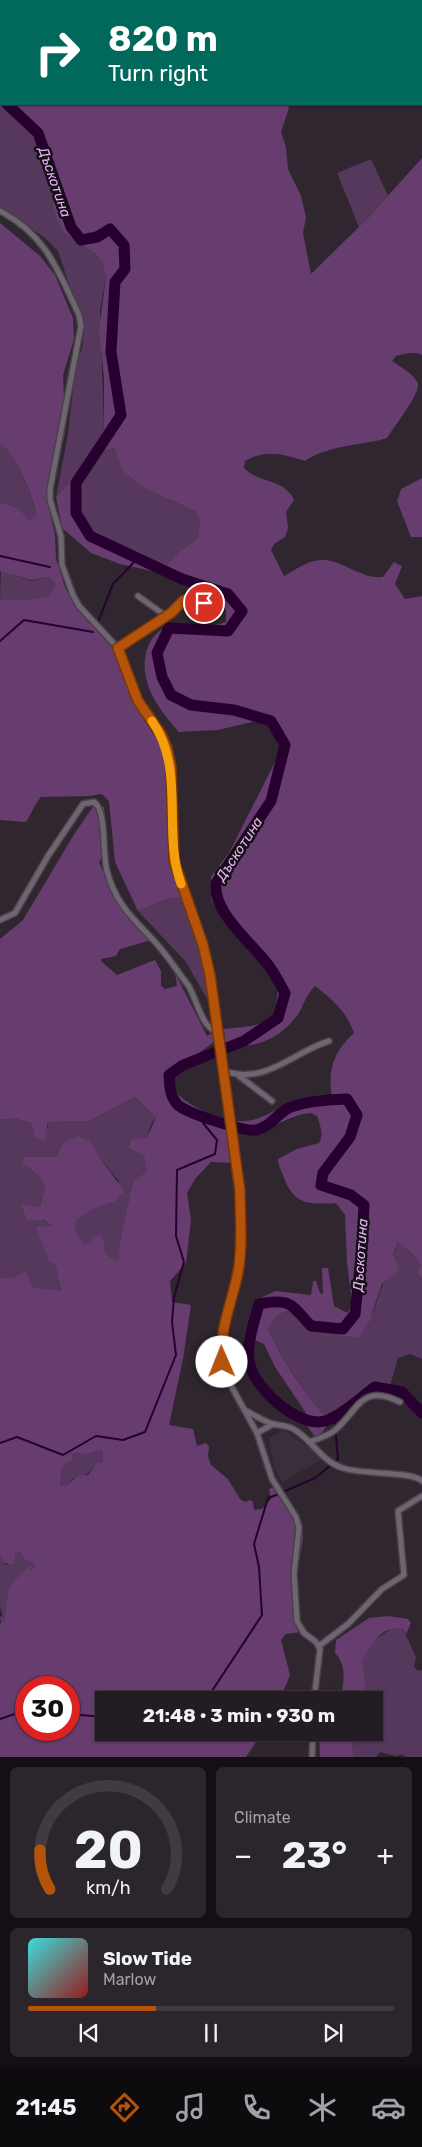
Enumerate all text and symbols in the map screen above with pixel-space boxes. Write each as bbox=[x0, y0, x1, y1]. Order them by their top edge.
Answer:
text: 820 m bbox=[108, 18, 218, 60]
icon: right bbox=[25, 20, 90, 85]
text: Turn right bbox=[108, 60, 208, 87]
water label: Дъскотина bbox=[34, 144, 74, 219]
pin bbox=[183, 582, 225, 624]
icon: arrive bbox=[190, 589, 218, 617]
water label: Дъскотина bbox=[212, 814, 266, 885]
water label: Дъскотина bbox=[349, 1218, 372, 1293]
position arrow bbox=[195, 1335, 247, 1387]
speed limit sign: 30 bbox=[15, 1676, 80, 1741]
text: 21:48 · 3 min · 930 m bbox=[143, 1704, 335, 1727]
text: Climate bbox=[234, 1808, 291, 1827]
text: 20 bbox=[73, 1819, 143, 1881]
text: 23° bbox=[282, 1832, 347, 1878]
text: − bbox=[234, 1839, 252, 1872]
text: + bbox=[377, 1839, 394, 1872]
text: km/h bbox=[86, 1877, 130, 1898]
text: Slow Tide bbox=[103, 1947, 192, 1970]
text: Marlow bbox=[103, 1970, 156, 1989]
icon: previous bbox=[75, 2019, 103, 2047]
icon: pause bbox=[197, 2019, 225, 2047]
icon: next bbox=[319, 2019, 347, 2047]
icon: directions bbox=[107, 2090, 142, 2125]
icon: music bbox=[173, 2090, 208, 2125]
icon: phone bbox=[239, 2090, 274, 2125]
icon: climate bbox=[305, 2090, 340, 2125]
icon: car bbox=[371, 2090, 406, 2125]
text: 21:45 bbox=[16, 2094, 76, 2121]

